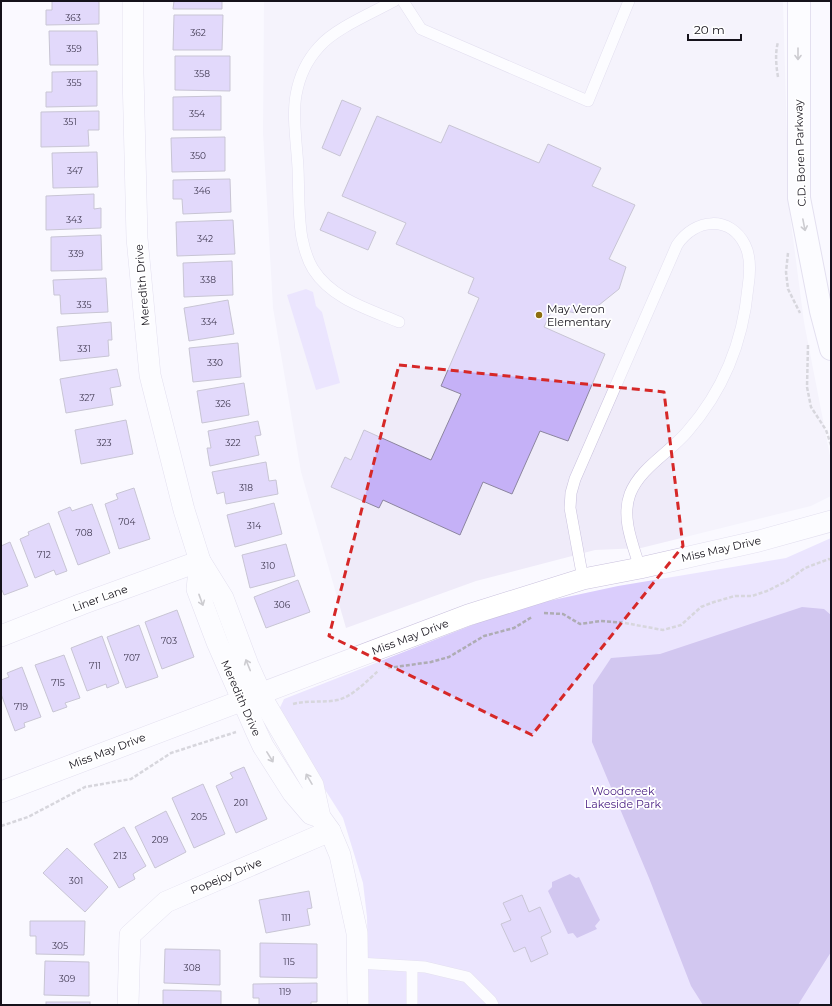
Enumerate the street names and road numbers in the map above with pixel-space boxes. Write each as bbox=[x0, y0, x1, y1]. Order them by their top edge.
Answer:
street label: C.D. Boren Parkway bbox=[791, 99, 809, 207]
street label: Meredith Drive bbox=[131, 243, 153, 326]
street label: Miss May Drive bbox=[680, 533, 763, 565]
street label: Liner Lane bbox=[70, 581, 130, 614]
street label: Miss May Drive bbox=[369, 616, 451, 658]
street label: Meredith Drive bbox=[218, 658, 264, 739]
street label: Miss May Drive bbox=[66, 730, 148, 772]
street label: Popejoy Drive bbox=[188, 855, 264, 897]

